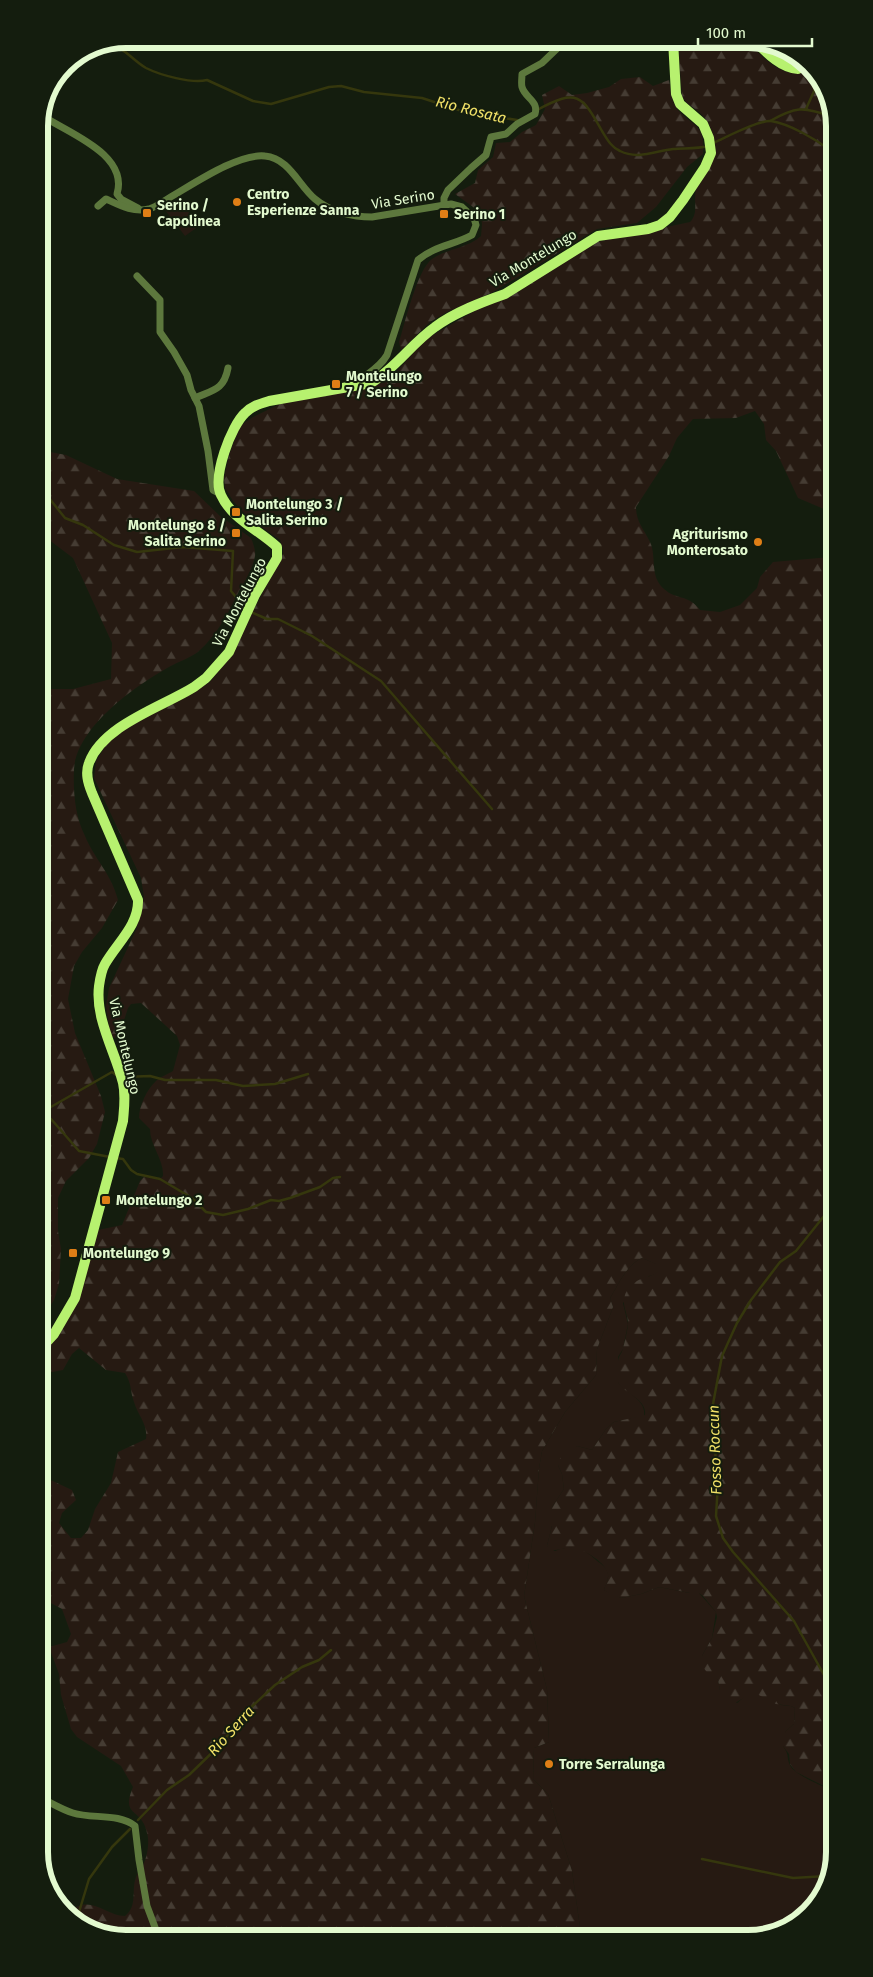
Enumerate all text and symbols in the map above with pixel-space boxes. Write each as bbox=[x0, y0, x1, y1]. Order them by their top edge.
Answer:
scale bar bbox=[698, 15, 812, 47]
text: 100 m bbox=[706, 24, 746, 42]
water label: Rio Rosata bbox=[434, 93, 508, 127]
place label: Centro Esperienze Sanna bbox=[247, 186, 360, 219]
street label: Via Serino bbox=[370, 186, 436, 213]
marker: Centro Esperienze Sanna bbox=[231, 196, 243, 208]
place label: Serino / Capolinea bbox=[157, 197, 221, 230]
place label: Serino 1 bbox=[454, 206, 505, 223]
marker: Serino / Capolinea bbox=[141, 207, 153, 219]
marker: Serino 1 bbox=[438, 208, 450, 220]
street label: Via Montelungo bbox=[487, 226, 580, 291]
place label: Montelungo 7 / Serino bbox=[346, 368, 422, 401]
marker: Montelungo 7 / Serino bbox=[330, 378, 342, 390]
place label: Montelungo 3 / Salita Serino bbox=[246, 496, 343, 529]
marker: Montelungo 3 / Salita Serino bbox=[230, 506, 242, 518]
place label: Montelungo 8 / Salita Serino bbox=[128, 517, 226, 550]
place label: Agriturismo Monterosato bbox=[667, 526, 748, 559]
marker: Montelungo 8 / Salita Serino bbox=[230, 527, 242, 539]
marker: Agriturismo Monterosato bbox=[752, 536, 764, 548]
street label: Via Montelungo bbox=[209, 555, 270, 650]
street label: Via Montelungo bbox=[105, 996, 144, 1096]
place label: Montelungo 2 bbox=[116, 1192, 203, 1209]
marker: Montelungo 2 bbox=[100, 1194, 112, 1206]
place label: Montelungo 9 bbox=[83, 1245, 170, 1262]
marker: Montelungo 9 bbox=[67, 1247, 79, 1259]
water label: Fosso Roccun bbox=[704, 1405, 726, 1495]
water label: Rio Serra bbox=[204, 1702, 258, 1760]
place label: Torre Serralunga bbox=[559, 1756, 665, 1773]
marker: Torre Serralunga bbox=[543, 1758, 555, 1770]

